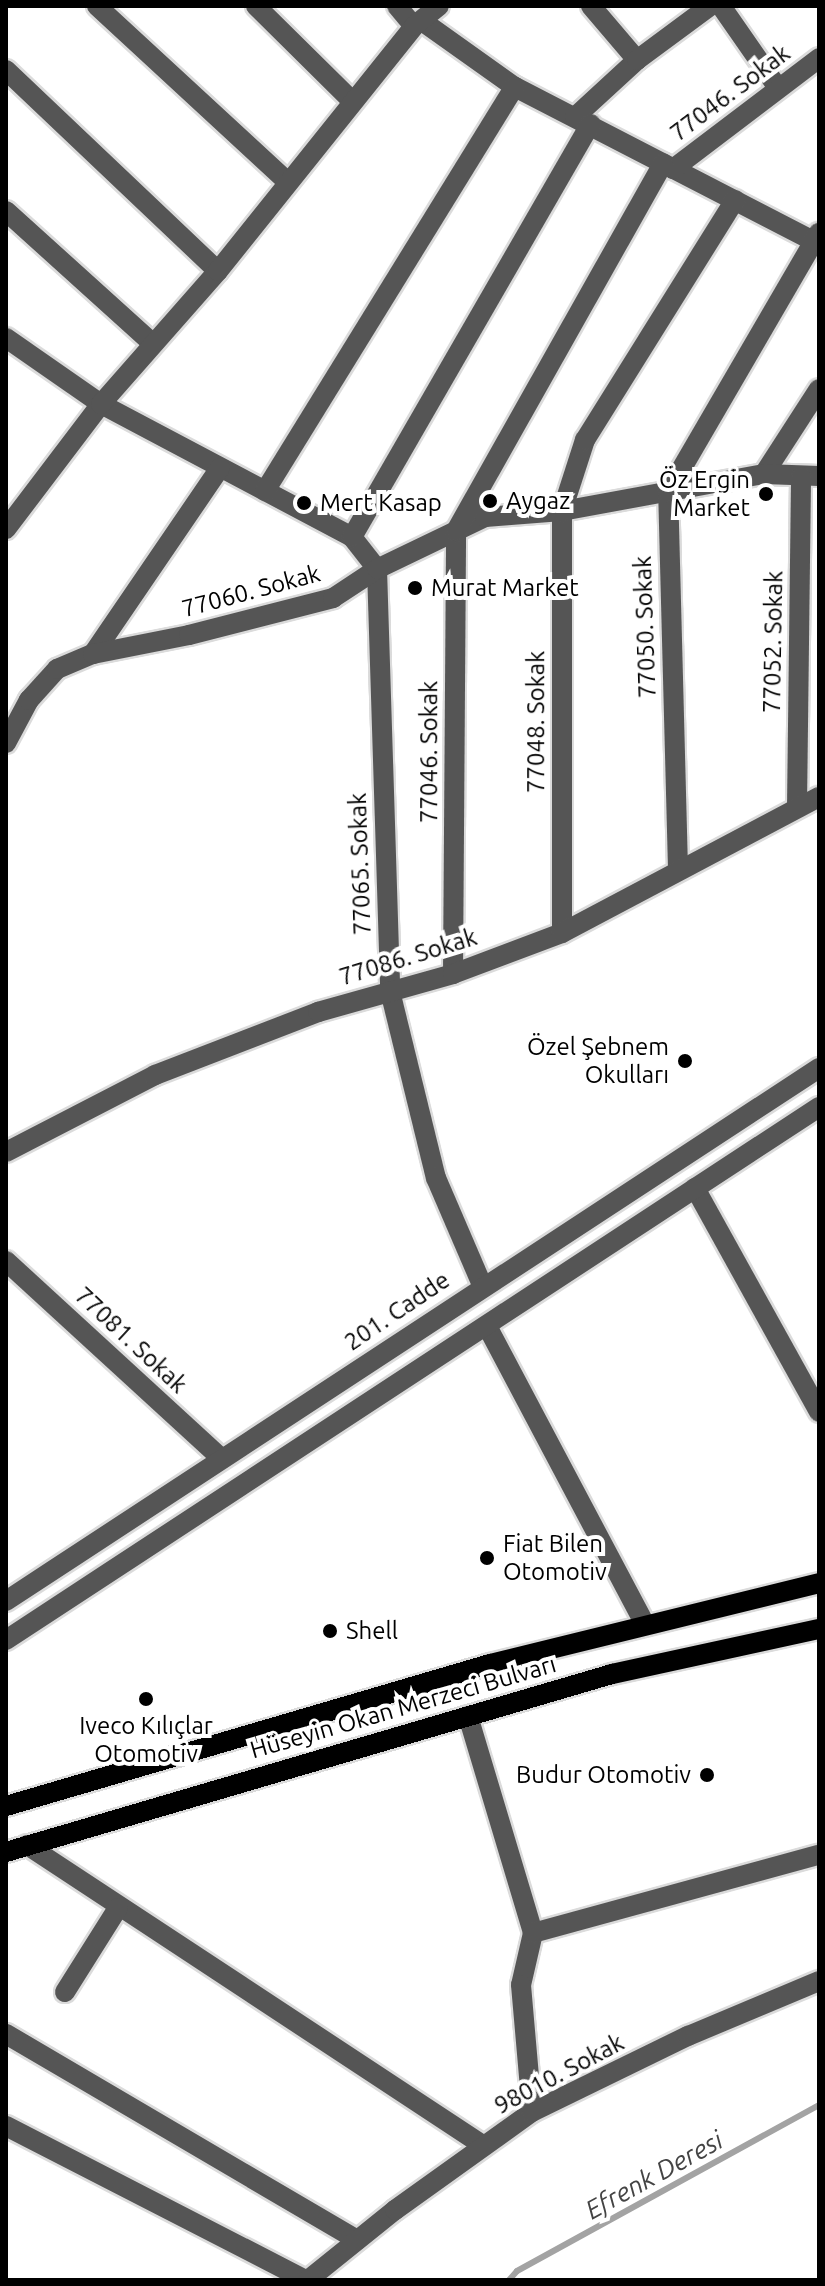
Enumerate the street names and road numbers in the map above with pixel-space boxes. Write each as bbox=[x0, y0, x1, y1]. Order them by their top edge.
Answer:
street label: 77046. Sokak bbox=[665, 39, 795, 147]
street label: 77050. Sokak bbox=[628, 555, 662, 699]
street label: 77060. Sokak bbox=[179, 559, 323, 623]
street label: 77052. Sokak bbox=[757, 571, 789, 713]
street label: 77048. Sokak bbox=[522, 651, 550, 793]
street label: 77046. Sokak bbox=[415, 681, 443, 823]
street label: 77065. Sokak bbox=[343, 792, 377, 936]
street label: 77086. Sokak bbox=[336, 922, 480, 992]
street label: 201. Cadde bbox=[339, 1265, 455, 1357]
street label: 77081. Sokak bbox=[69, 1281, 193, 1399]
street label: Hüseyin Okan Merzeci Bulvarı bbox=[247, 1649, 559, 1765]
street label: 98010. Sokak bbox=[489, 2028, 629, 2120]

